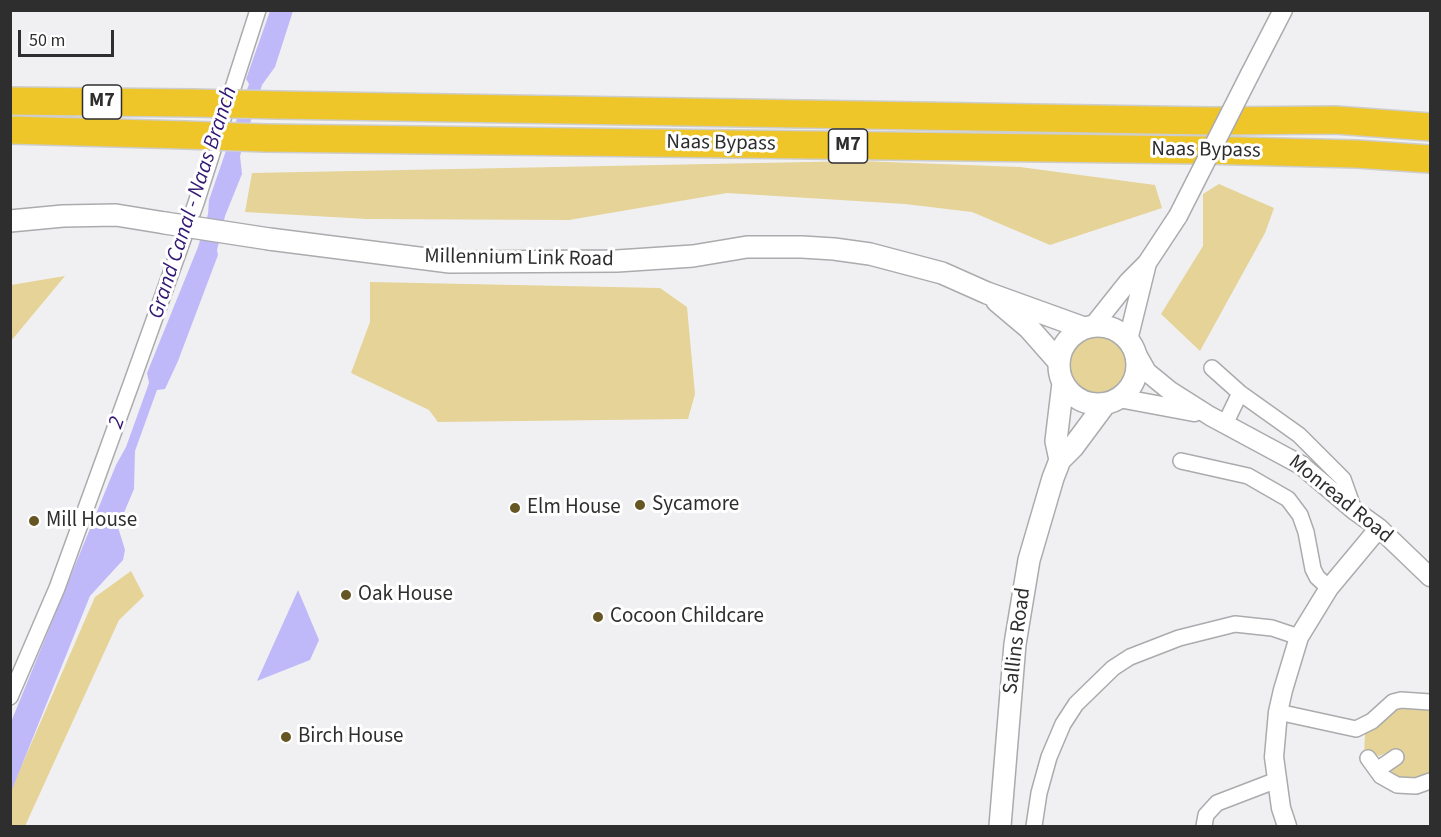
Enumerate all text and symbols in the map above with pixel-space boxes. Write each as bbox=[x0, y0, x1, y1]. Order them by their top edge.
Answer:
scale bar bbox=[21, 18, 117, 56]
text: 50 m bbox=[29, 28, 65, 53]
water label: Grand Canal - Naas Branch bbox=[144, 84, 244, 322]
road number: M7 bbox=[82, 85, 122, 119]
road number: M7 bbox=[828, 129, 868, 163]
street label: Naas Bypass bbox=[666, 130, 776, 158]
street label: Naas Bypass bbox=[1151, 137, 1261, 165]
street label: Millennium Link Road bbox=[424, 245, 614, 273]
water label: 2 bbox=[104, 414, 132, 432]
street label: Monread Road bbox=[1283, 450, 1397, 550]
place label: Sycamore bbox=[652, 492, 739, 518]
place label: Elm House bbox=[527, 495, 621, 521]
marker: Sycamore bbox=[633, 498, 647, 512]
marker: Elm House bbox=[508, 501, 522, 515]
place label: Mill House bbox=[46, 508, 137, 534]
marker: Mill House bbox=[27, 514, 41, 528]
place label: Oak House bbox=[358, 582, 453, 608]
street label: Sallins Road bbox=[999, 586, 1037, 696]
marker: Oak House bbox=[339, 588, 353, 602]
place label: Cocoon Childcare bbox=[610, 604, 764, 630]
marker: Cocoon Childcare bbox=[591, 610, 605, 624]
place label: Birch House bbox=[298, 724, 404, 750]
marker: Birch House bbox=[279, 730, 293, 744]

